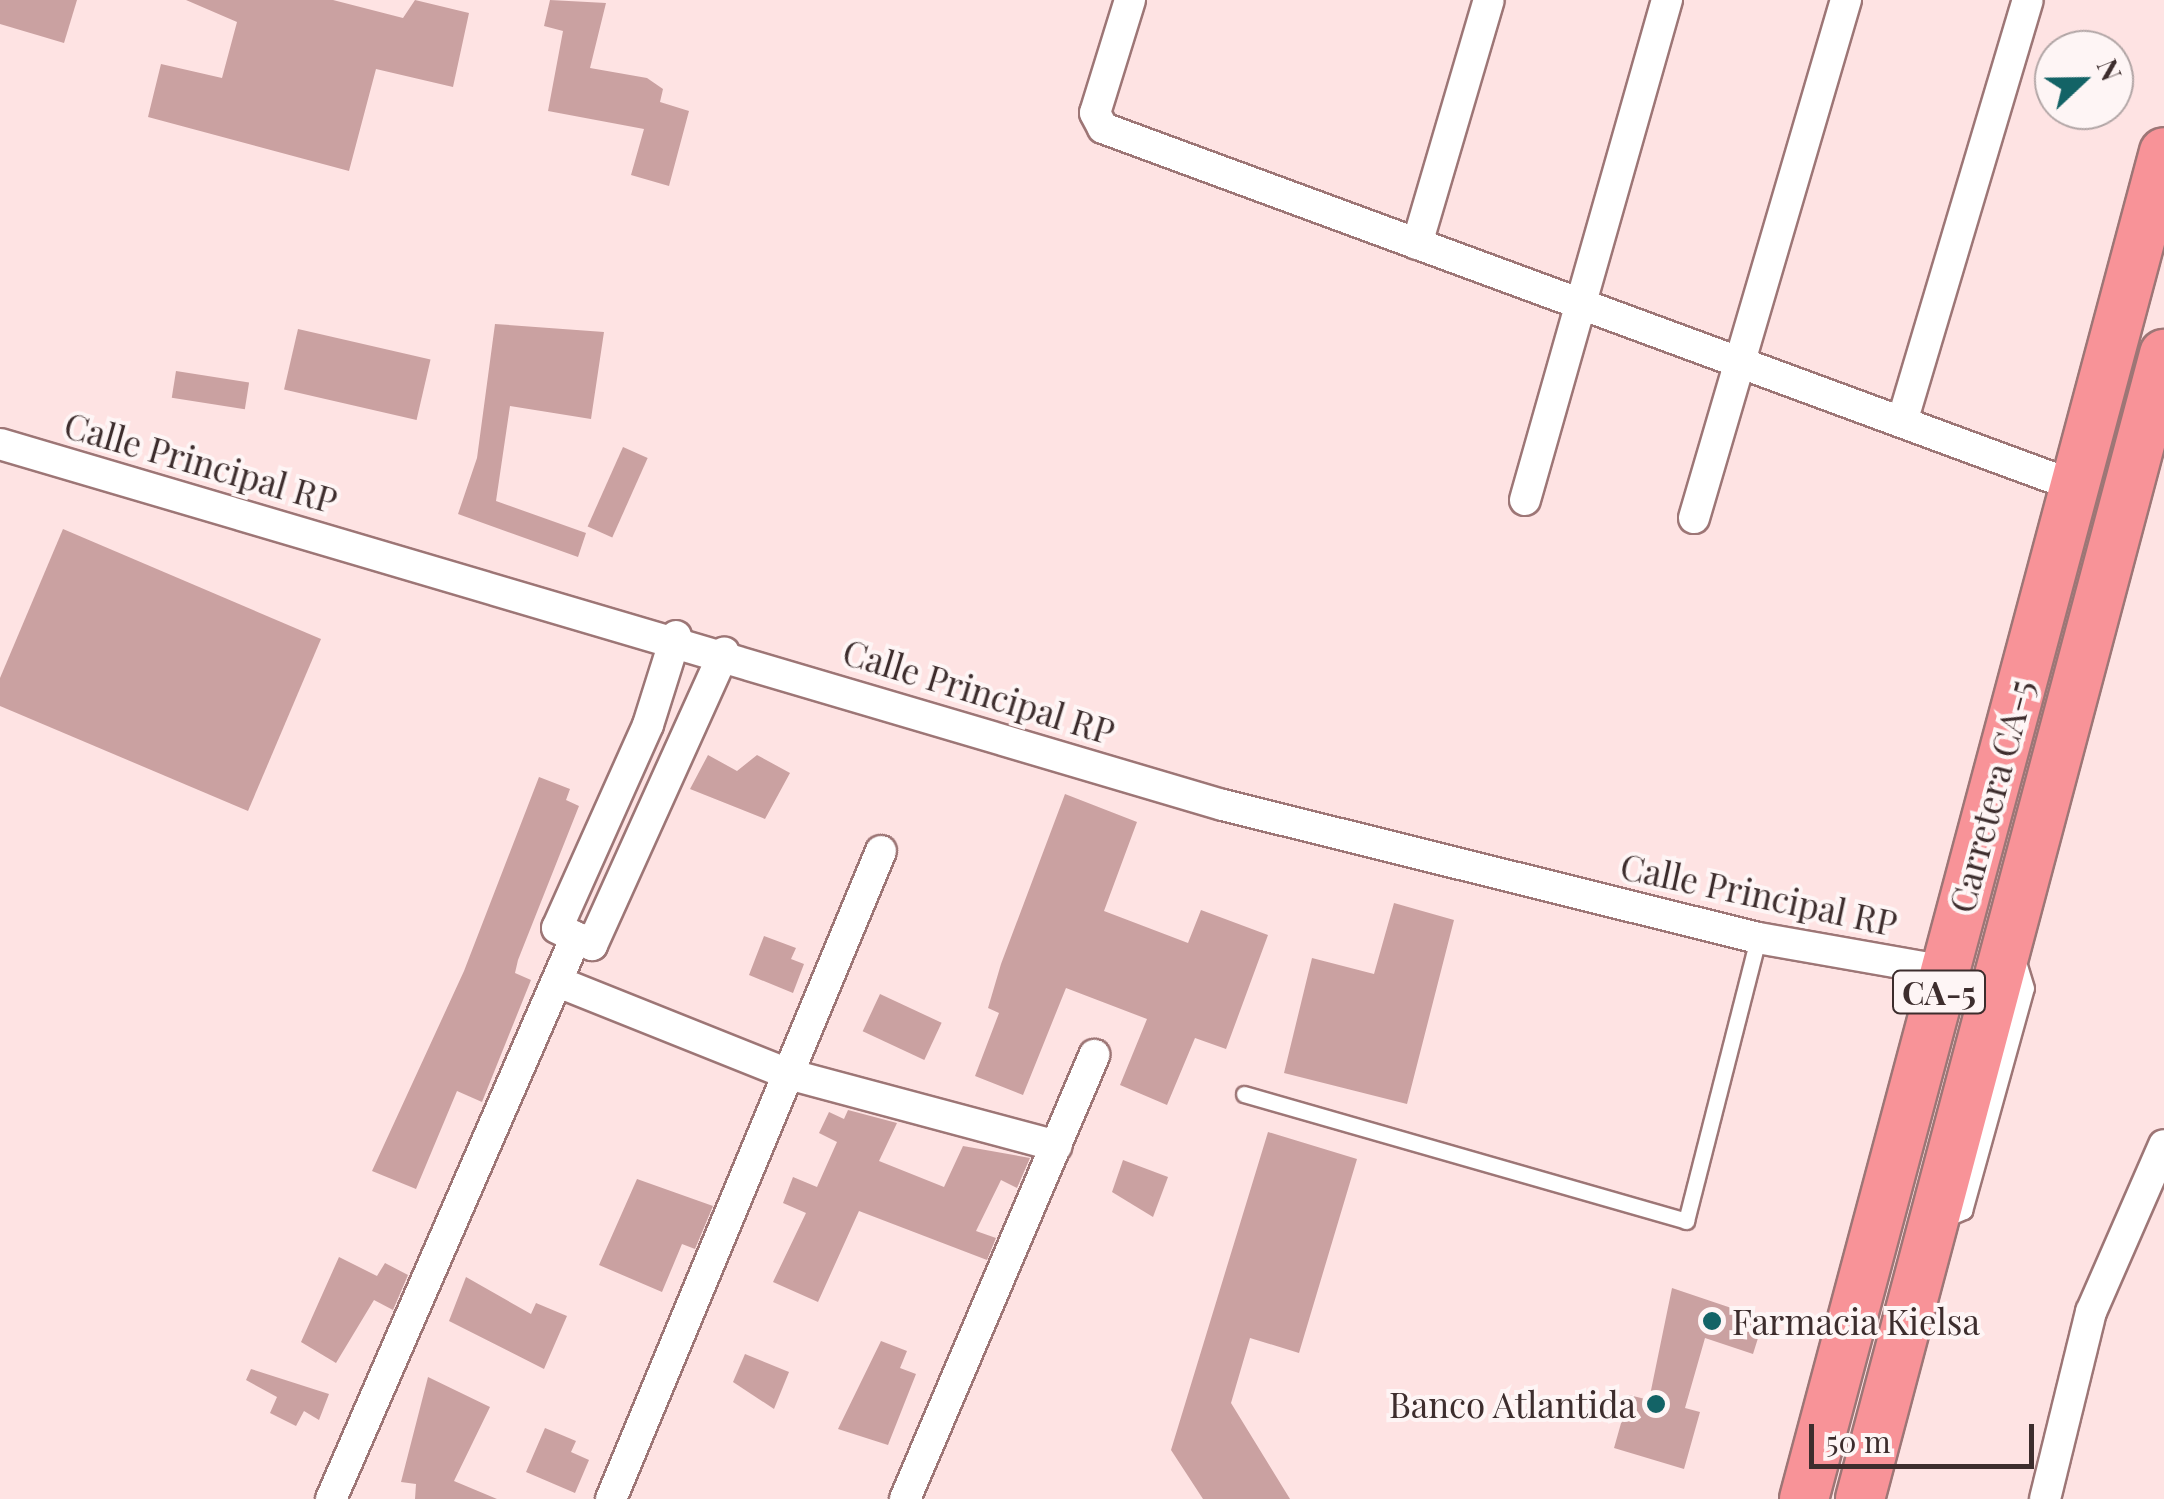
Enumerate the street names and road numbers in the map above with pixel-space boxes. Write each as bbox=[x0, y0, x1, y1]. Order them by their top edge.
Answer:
street label: Calle Principal RP bbox=[60, 403, 342, 521]
street label: Calle Principal RP bbox=[838, 630, 1120, 752]
street label: Carretera CA-5 bbox=[1940, 675, 2042, 917]
street label: Calle Principal RP bbox=[1617, 844, 1901, 944]
road number: CA-5 bbox=[1892, 965, 1986, 1019]

